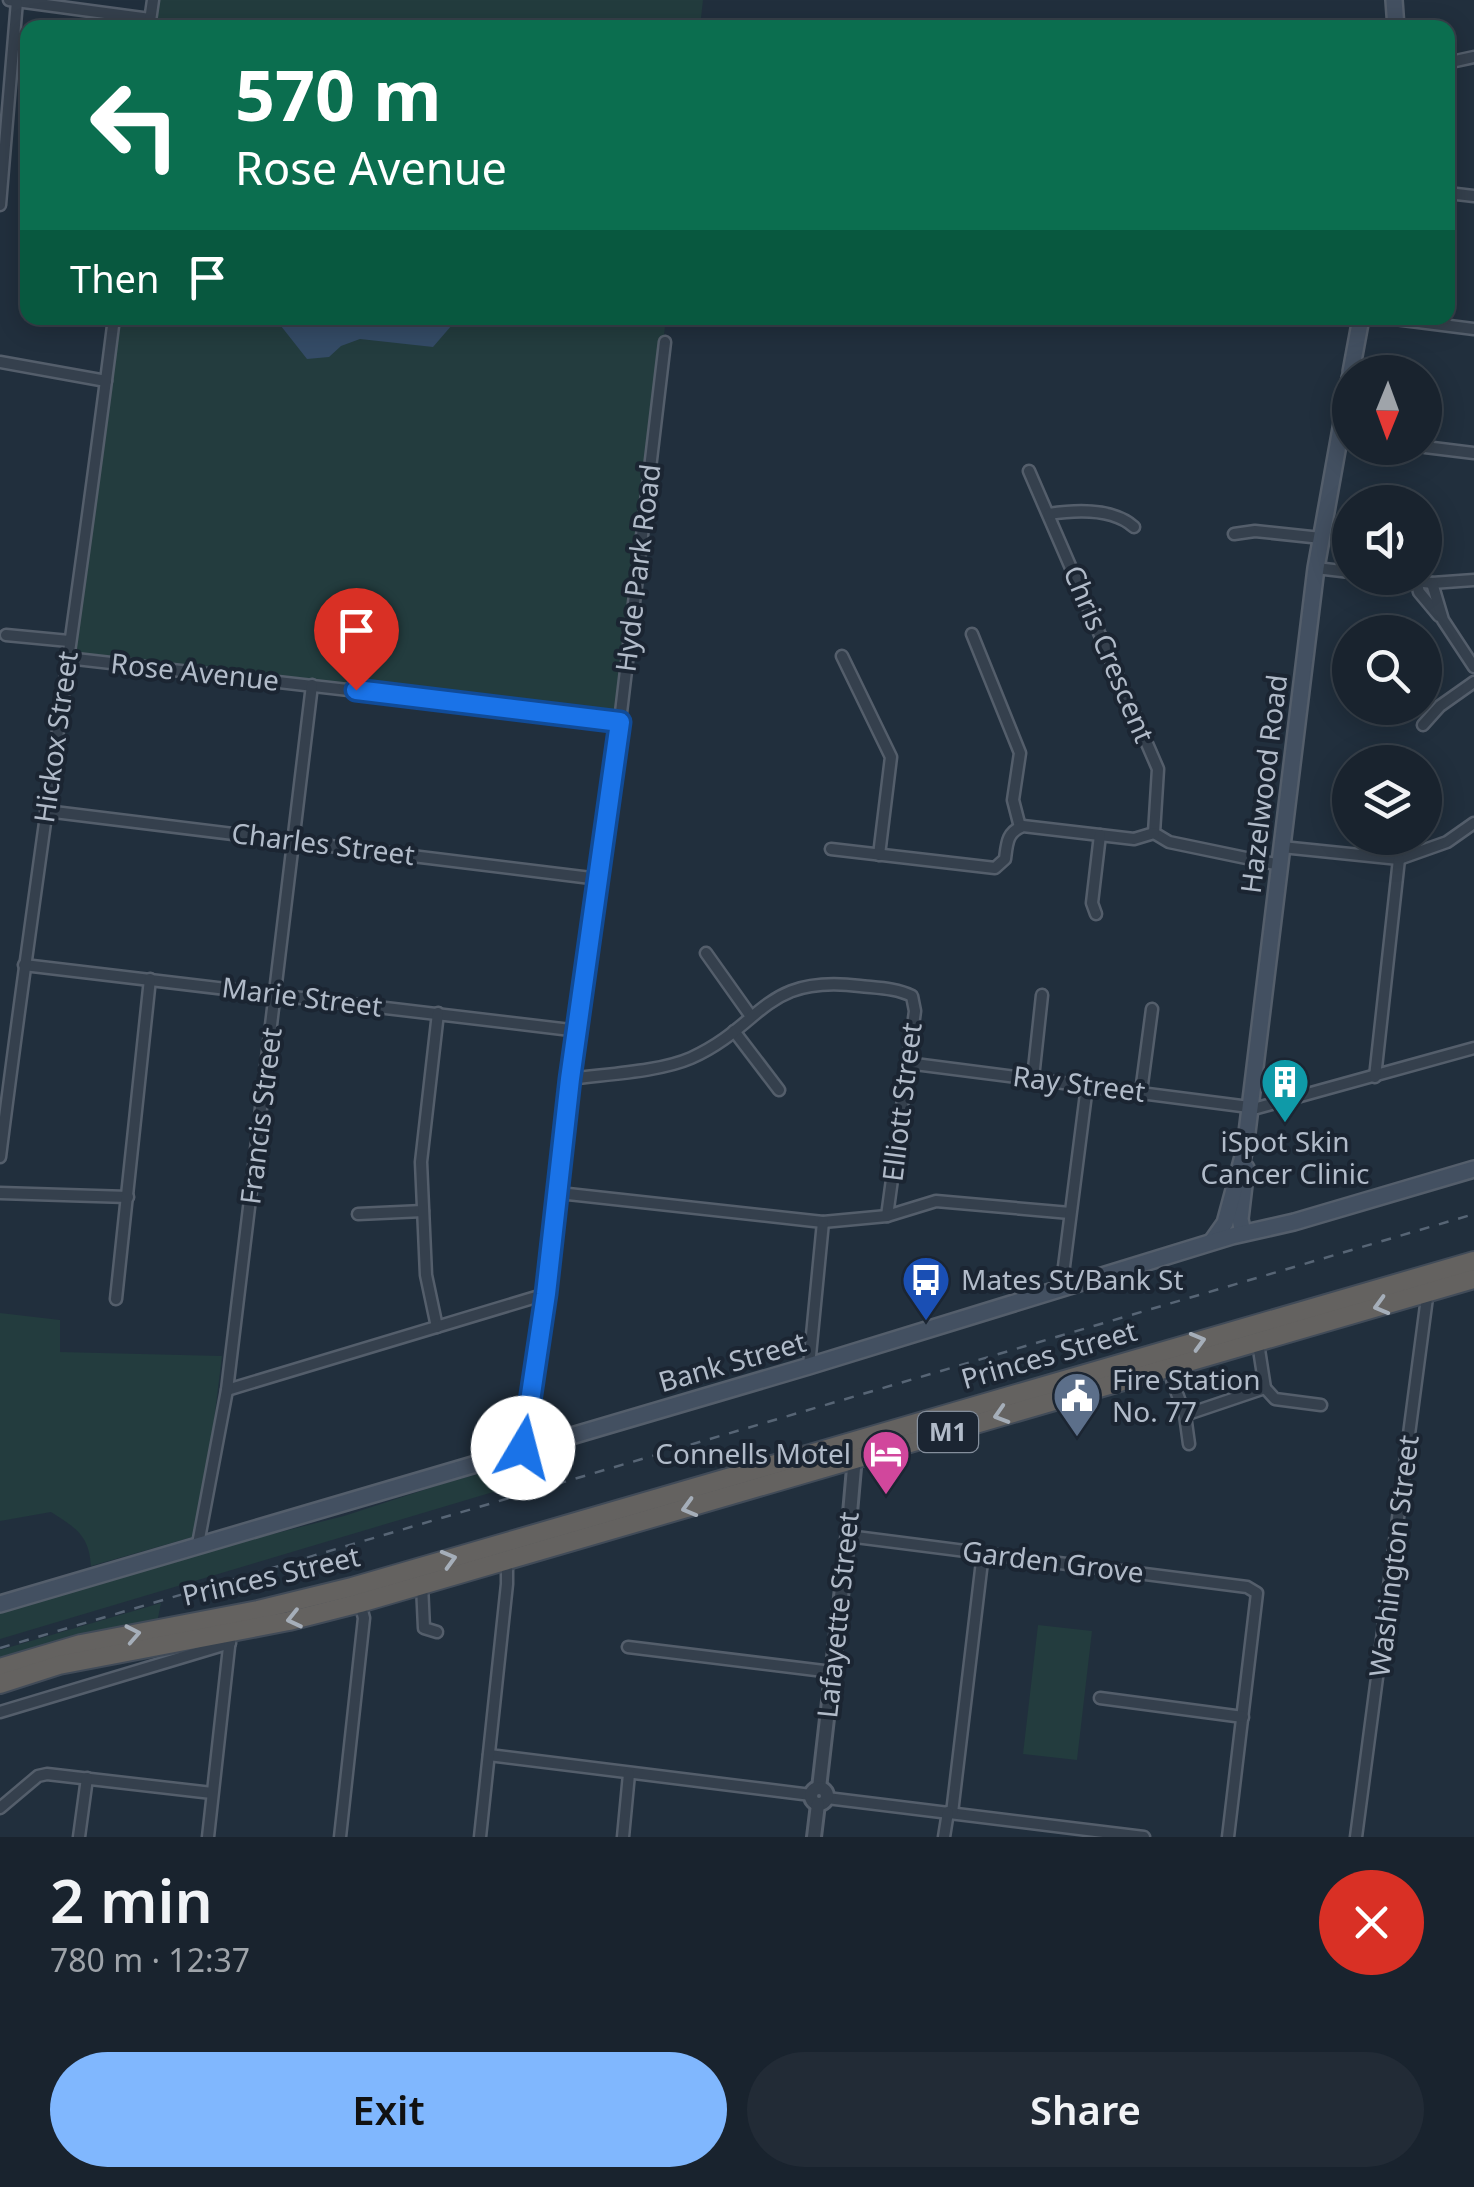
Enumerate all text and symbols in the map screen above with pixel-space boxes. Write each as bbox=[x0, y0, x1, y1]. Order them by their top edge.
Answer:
text: 570 m bbox=[235, 46, 442, 142]
icon: left bbox=[70, 60, 200, 190]
text: Rose Avenue bbox=[235, 137, 507, 198]
icon: arrive bbox=[180, 250, 235, 305]
text: Then bbox=[70, 252, 160, 304]
north arrow bbox=[1332, 355, 1442, 465]
map controls bbox=[1332, 355, 1442, 855]
street label: Hyde Park Road bbox=[605, 462, 669, 674]
button: sound bbox=[1332, 485, 1442, 595]
street label: Chris Crescent bbox=[1056, 559, 1164, 748]
pin bbox=[314, 588, 399, 691]
icon: arrive bbox=[329, 603, 384, 658]
button: search bbox=[1332, 615, 1442, 725]
street label: Rose Avenue bbox=[109, 643, 281, 699]
street label: Hickox Street bbox=[24, 649, 86, 825]
street label: Hazelwood Road bbox=[1231, 672, 1295, 896]
button: layers bbox=[1332, 745, 1442, 855]
street label: Charles Street bbox=[229, 813, 417, 873]
street label: Marie Street bbox=[220, 967, 384, 1025]
street label: Elliott Street bbox=[872, 1020, 930, 1184]
street label: Francis Street bbox=[230, 1025, 290, 1207]
street label: Ray Street bbox=[1011, 1056, 1147, 1110]
building icon: iSpot Skin Cancer Clinic bbox=[1259, 1056, 1311, 1124]
place label: iSpot Skin Cancer Clinic bbox=[1201, 1122, 1369, 1192]
bus stop icon: Mates St/Bank St bbox=[900, 1254, 952, 1322]
place label: Mates St/Bank St bbox=[961, 1260, 1184, 1298]
one-way arrow bbox=[1372, 1295, 1390, 1316]
street label: Princes Street bbox=[956, 1311, 1141, 1397]
street label: Bank Street bbox=[654, 1322, 810, 1400]
one-way arrow bbox=[1189, 1332, 1206, 1353]
place label: Fire Station No. 77 bbox=[1112, 1360, 1261, 1430]
public building icon: Fire Station No. 77 bbox=[1051, 1370, 1103, 1438]
position arrow bbox=[471, 1396, 575, 1500]
one-way arrow bbox=[993, 1404, 1010, 1424]
road number: M1 bbox=[918, 1412, 978, 1452]
hotel icon: Connells Motel bbox=[860, 1428, 912, 1496]
street label: Washington Street bbox=[1359, 1433, 1427, 1679]
place label: Connells Motel bbox=[655, 1434, 851, 1472]
one-way arrow bbox=[682, 1496, 699, 1517]
street label: Lafayette Street bbox=[807, 1510, 867, 1720]
street label: Garden Grove bbox=[960, 1531, 1146, 1591]
street label: Princes Street bbox=[178, 1536, 363, 1614]
one-way arrow bbox=[440, 1550, 457, 1571]
one-way arrow bbox=[286, 1607, 303, 1628]
one-way arrow bbox=[125, 1624, 141, 1645]
text: 2 min bbox=[50, 1859, 213, 1941]
button: close bbox=[1319, 1870, 1424, 1975]
text: 780 m · 12:37 bbox=[50, 1938, 250, 1981]
button: Exit bbox=[50, 2052, 727, 2167]
button: Share bbox=[747, 2052, 1424, 2167]

